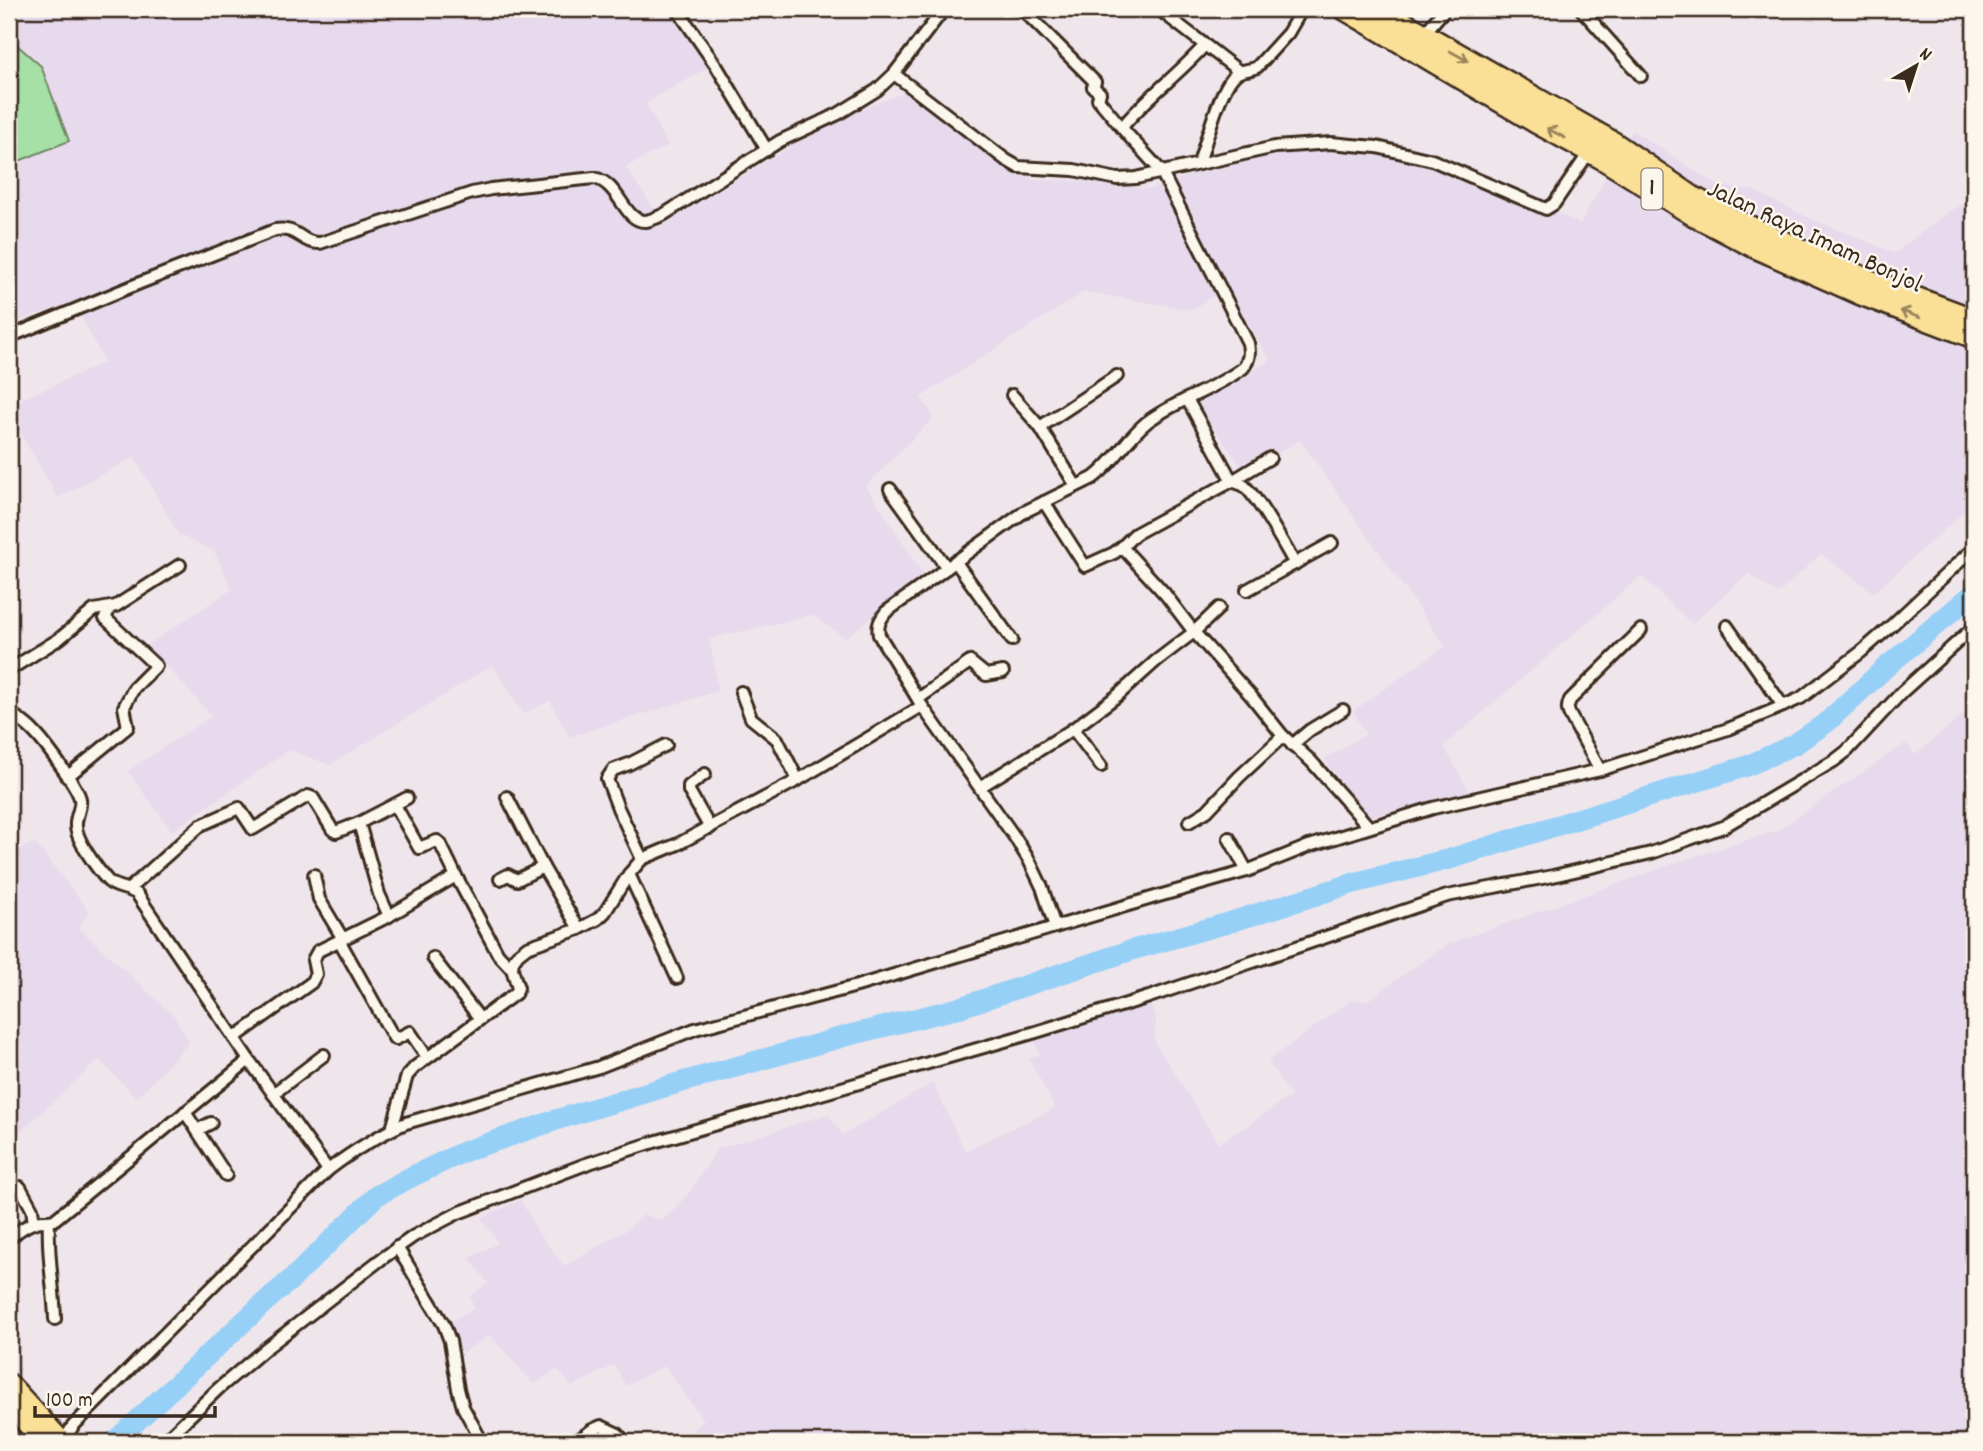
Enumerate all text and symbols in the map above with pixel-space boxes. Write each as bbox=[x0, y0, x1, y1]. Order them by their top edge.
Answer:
north arrow bbox=[1882, 32, 1952, 102]
text: N bbox=[1912, 42, 1937, 69]
one-way arrow bbox=[1448, 50, 1469, 63]
one-way arrow bbox=[1546, 125, 1567, 139]
road number: 1 bbox=[1642, 168, 1662, 210]
street label: Jalan Raya Imam Bonjol bbox=[1700, 172, 1928, 304]
one-way arrow bbox=[1900, 307, 1922, 319]
scale bar bbox=[35, 1374, 215, 1418]
text: 100 m bbox=[46, 1387, 93, 1417]

